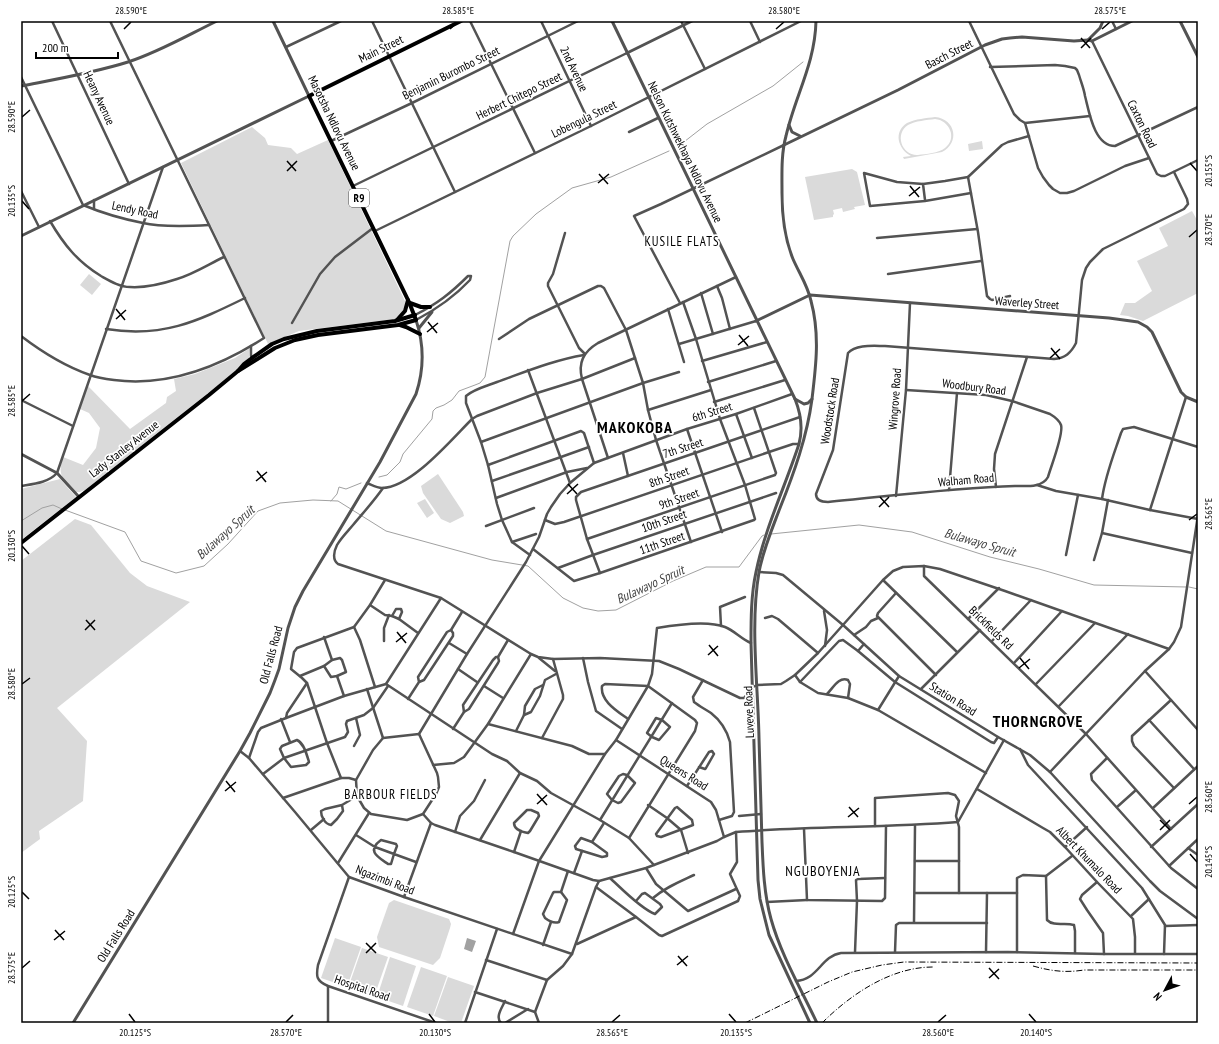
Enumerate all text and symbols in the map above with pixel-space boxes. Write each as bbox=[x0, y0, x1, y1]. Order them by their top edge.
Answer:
text: 28.590°E bbox=[115, 4, 147, 17]
text: 28.585°E bbox=[442, 4, 474, 17]
text: 28.580°E bbox=[768, 4, 800, 17]
text: 28.575°E bbox=[1094, 4, 1126, 17]
street label: Main Street bbox=[356, 31, 406, 66]
scale bar bbox=[36, 34, 118, 60]
street label: Basch Street bbox=[922, 35, 976, 72]
text: 200 m bbox=[42, 40, 69, 55]
street label: Benjamin Burombo Street bbox=[400, 42, 503, 103]
street label: 2nd Avenue bbox=[557, 44, 592, 94]
street label: Heany Avenue bbox=[80, 68, 119, 127]
street label: Herbert Chitepo Street bbox=[473, 68, 565, 123]
street label: Masotsha Ndlovu Avenue bbox=[305, 73, 364, 173]
street label: Nelson Kutshwekhaya Ndlovu Avenue bbox=[645, 79, 726, 225]
street label: Lobengula Street bbox=[549, 96, 619, 141]
street label: Caxton Road bbox=[1124, 97, 1161, 150]
text: 28.590°E bbox=[5, 101, 18, 133]
text: 20.155°S bbox=[1202, 155, 1215, 187]
text: 20.135°S bbox=[5, 185, 18, 217]
road number: R9 bbox=[349, 189, 369, 207]
street label: Lendy Road bbox=[111, 197, 160, 222]
text: 28.570°E bbox=[1202, 214, 1215, 246]
district label: KUSILE FLATS bbox=[644, 233, 720, 250]
street label: Waverley Street bbox=[994, 293, 1060, 312]
street label: Wingrove Road bbox=[885, 367, 904, 430]
street label: Woodbury Road bbox=[941, 375, 1007, 398]
street label: Woodstock Road bbox=[817, 377, 842, 445]
text: 28.585°E bbox=[5, 385, 18, 417]
street label: 6th Street bbox=[690, 398, 734, 425]
street label: Lady Stanley Avenue bbox=[86, 417, 162, 480]
district label: MAKOKOBA bbox=[597, 417, 673, 437]
street label: 7th Street bbox=[661, 434, 705, 461]
street label: 8th Street bbox=[647, 462, 691, 490]
street label: Walham Road bbox=[937, 470, 995, 489]
street label: 9th Street bbox=[657, 484, 701, 512]
text: 28.565°E bbox=[1202, 498, 1215, 530]
water label: Bulawayo Spruit bbox=[193, 501, 259, 563]
street label: 10th Street bbox=[639, 506, 689, 535]
water label: Bulawayo Spruit bbox=[942, 524, 1019, 561]
street label: 11th Street bbox=[637, 528, 687, 557]
text: 20.130°S bbox=[5, 530, 18, 562]
water label: Bulawayo Spruit bbox=[614, 561, 688, 608]
street label: Brickfields Rd bbox=[966, 603, 1017, 653]
street label: Old Falls Road bbox=[256, 624, 285, 686]
text: 28.580°E bbox=[5, 668, 18, 700]
street label: Station Road bbox=[927, 678, 980, 719]
street label: Luveve Road bbox=[740, 686, 757, 738]
district label: THORNGROVE bbox=[993, 711, 1083, 731]
street label: Queens Road bbox=[657, 752, 711, 793]
text: 28.560°E bbox=[1202, 781, 1215, 813]
district label: BARBOUR FIELDS bbox=[344, 786, 438, 803]
street label: Albert Khumalo Road bbox=[1053, 823, 1125, 897]
text: 20.145°S bbox=[1202, 846, 1215, 878]
street label: Ngazimbi Road bbox=[354, 861, 417, 898]
district label: NGUBOYENJA bbox=[785, 862, 861, 880]
text: 20.125°S bbox=[5, 876, 18, 908]
street label: Old Falls Road bbox=[93, 907, 138, 965]
text: 28.575°E bbox=[5, 952, 18, 984]
north arrow bbox=[1145, 970, 1185, 1010]
street label: Hospital Road bbox=[333, 971, 392, 1004]
text: N bbox=[1150, 990, 1165, 1003]
text: 20.125°S bbox=[119, 1026, 151, 1039]
text: 28.570°E bbox=[270, 1026, 302, 1039]
text: 20.130°S bbox=[419, 1026, 451, 1039]
text: 28.565°E bbox=[596, 1026, 628, 1039]
text: 20.135°S bbox=[720, 1026, 752, 1039]
text: 28.560°E bbox=[922, 1026, 954, 1039]
text: 20.140°S bbox=[1020, 1026, 1052, 1039]

